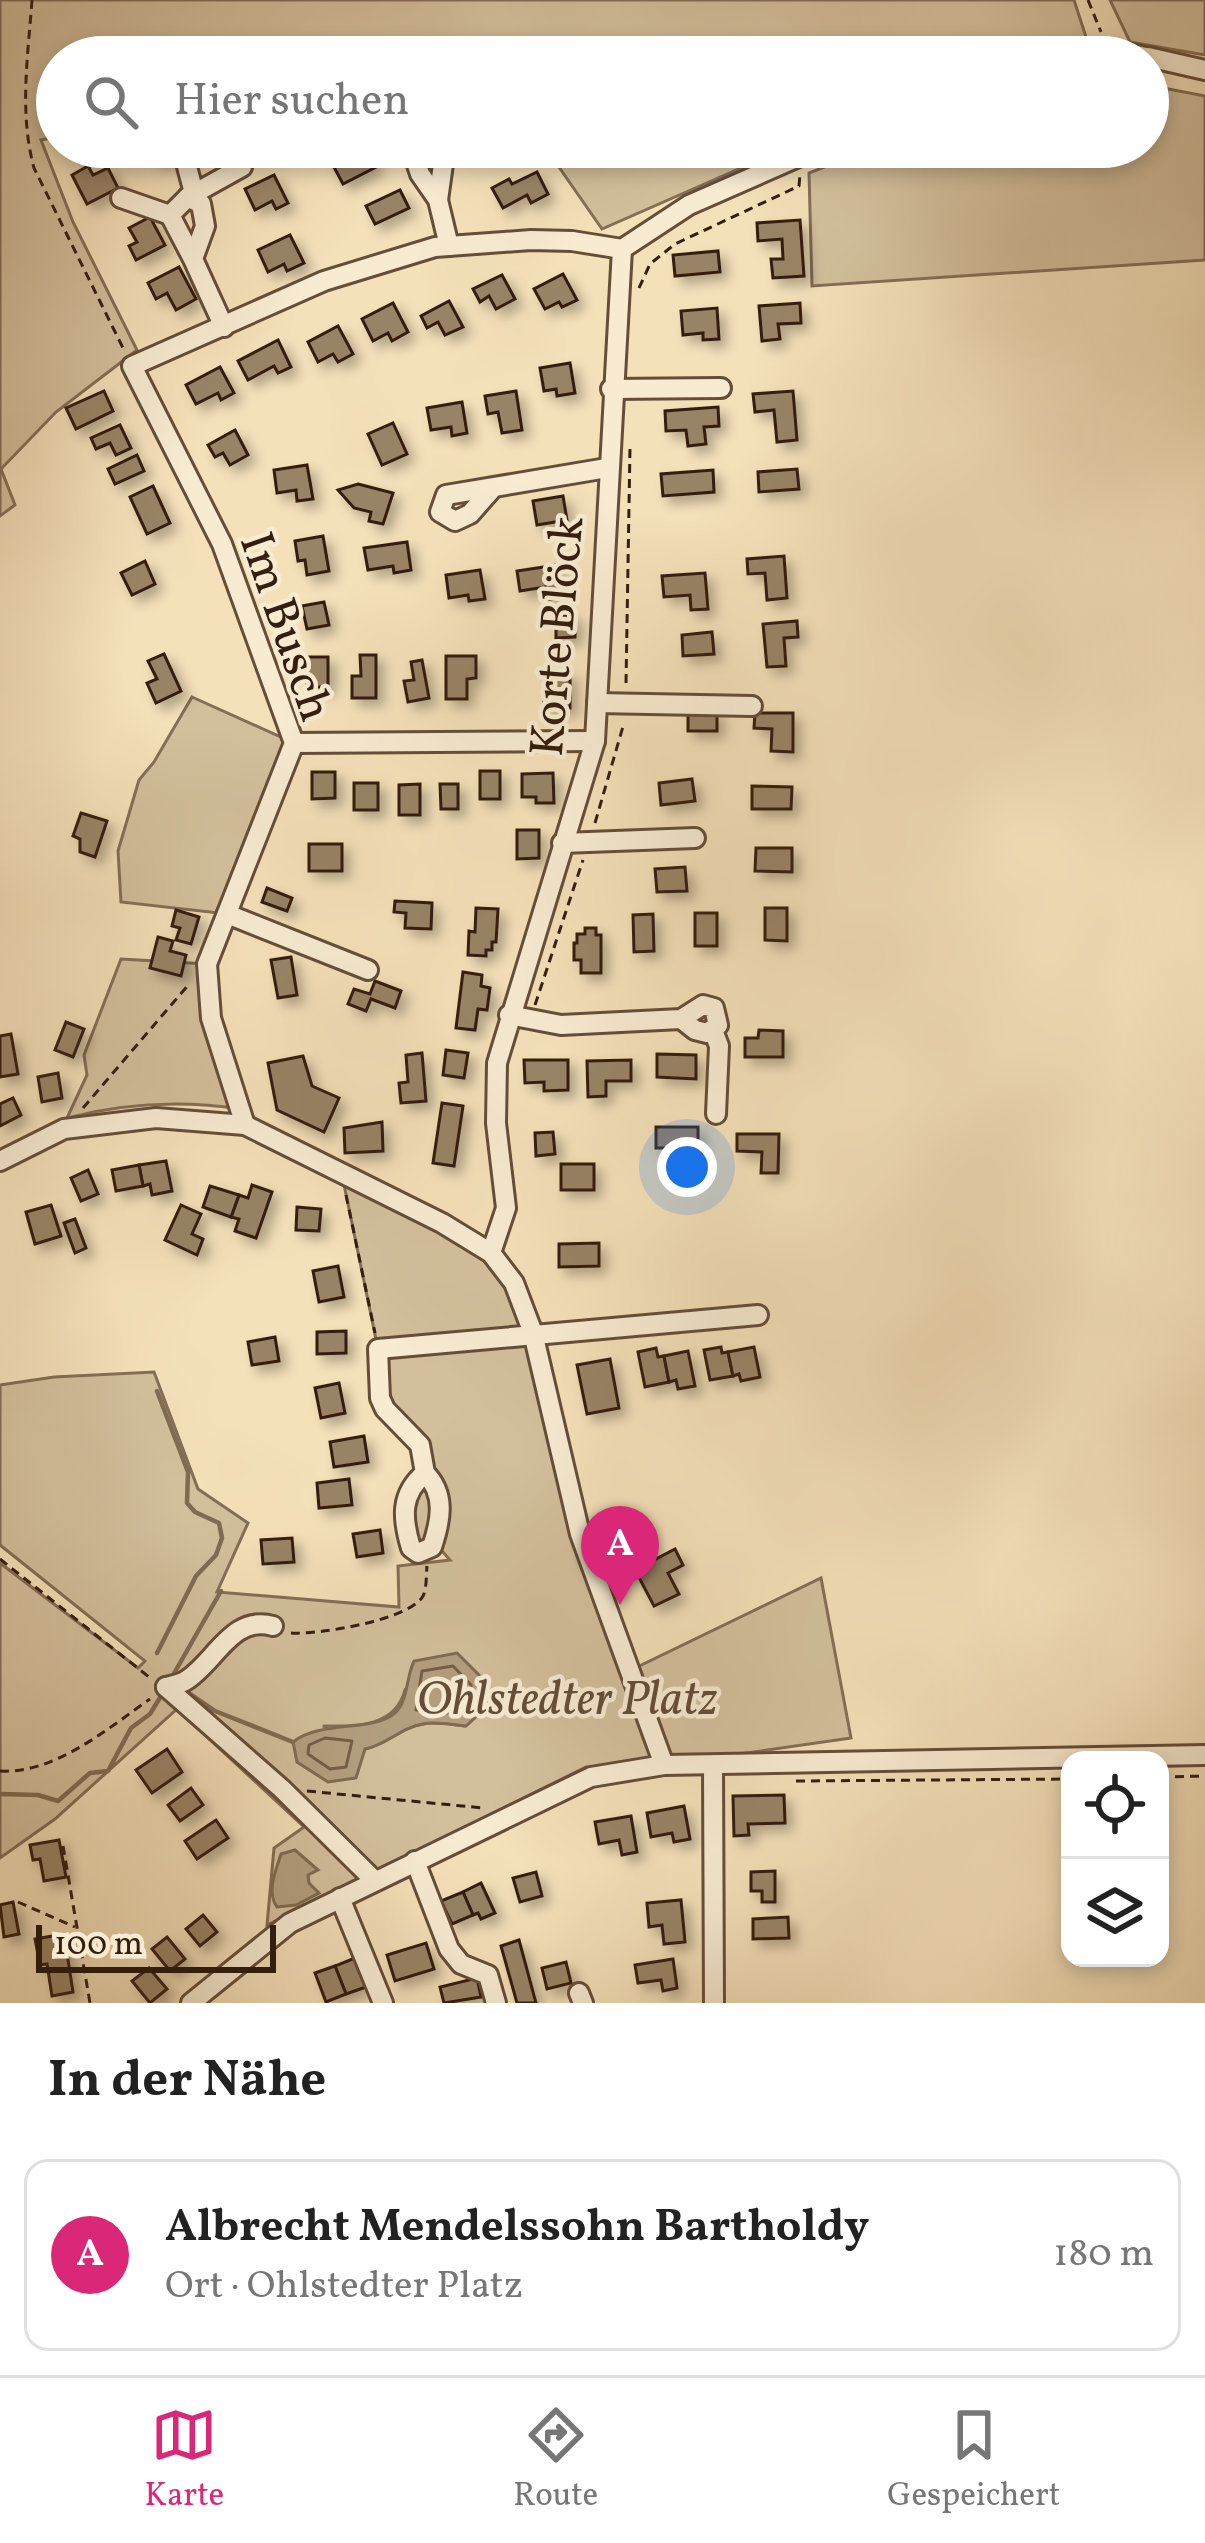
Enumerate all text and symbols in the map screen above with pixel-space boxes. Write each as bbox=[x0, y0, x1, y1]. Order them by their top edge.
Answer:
search box bbox=[36, 36, 1169, 168]
icon: search bbox=[78, 69, 144, 135]
text: Hier suchen bbox=[174, 71, 409, 134]
street label: Korte Blöck bbox=[516, 513, 603, 759]
street label: Im Busch bbox=[220, 524, 347, 731]
your location bbox=[657, 1137, 717, 1197]
pin: A bbox=[581, 1506, 659, 1605]
park label: Ohlstedter Platz bbox=[416, 1668, 718, 1735]
map controls bbox=[1061, 1751, 1169, 1967]
button: locate bbox=[1061, 1751, 1169, 1859]
button: layers bbox=[1061, 1859, 1169, 1967]
scale bar bbox=[36, 1919, 276, 1972]
text: 100 m bbox=[54, 1923, 143, 1969]
text: In der Nähe bbox=[48, 2046, 326, 2117]
text: Albrecht Mendelssohn Bartholdy bbox=[165, 2197, 869, 2260]
text: A bbox=[76, 2228, 104, 2282]
text: 180 m bbox=[1053, 2228, 1154, 2282]
text: Ort · Ohlstedter Platz bbox=[165, 2260, 523, 2314]
tab: Karte bbox=[145, 2402, 224, 2520]
tab: Route bbox=[513, 2402, 598, 2520]
tab: Gespeichert bbox=[887, 2402, 1060, 2520]

